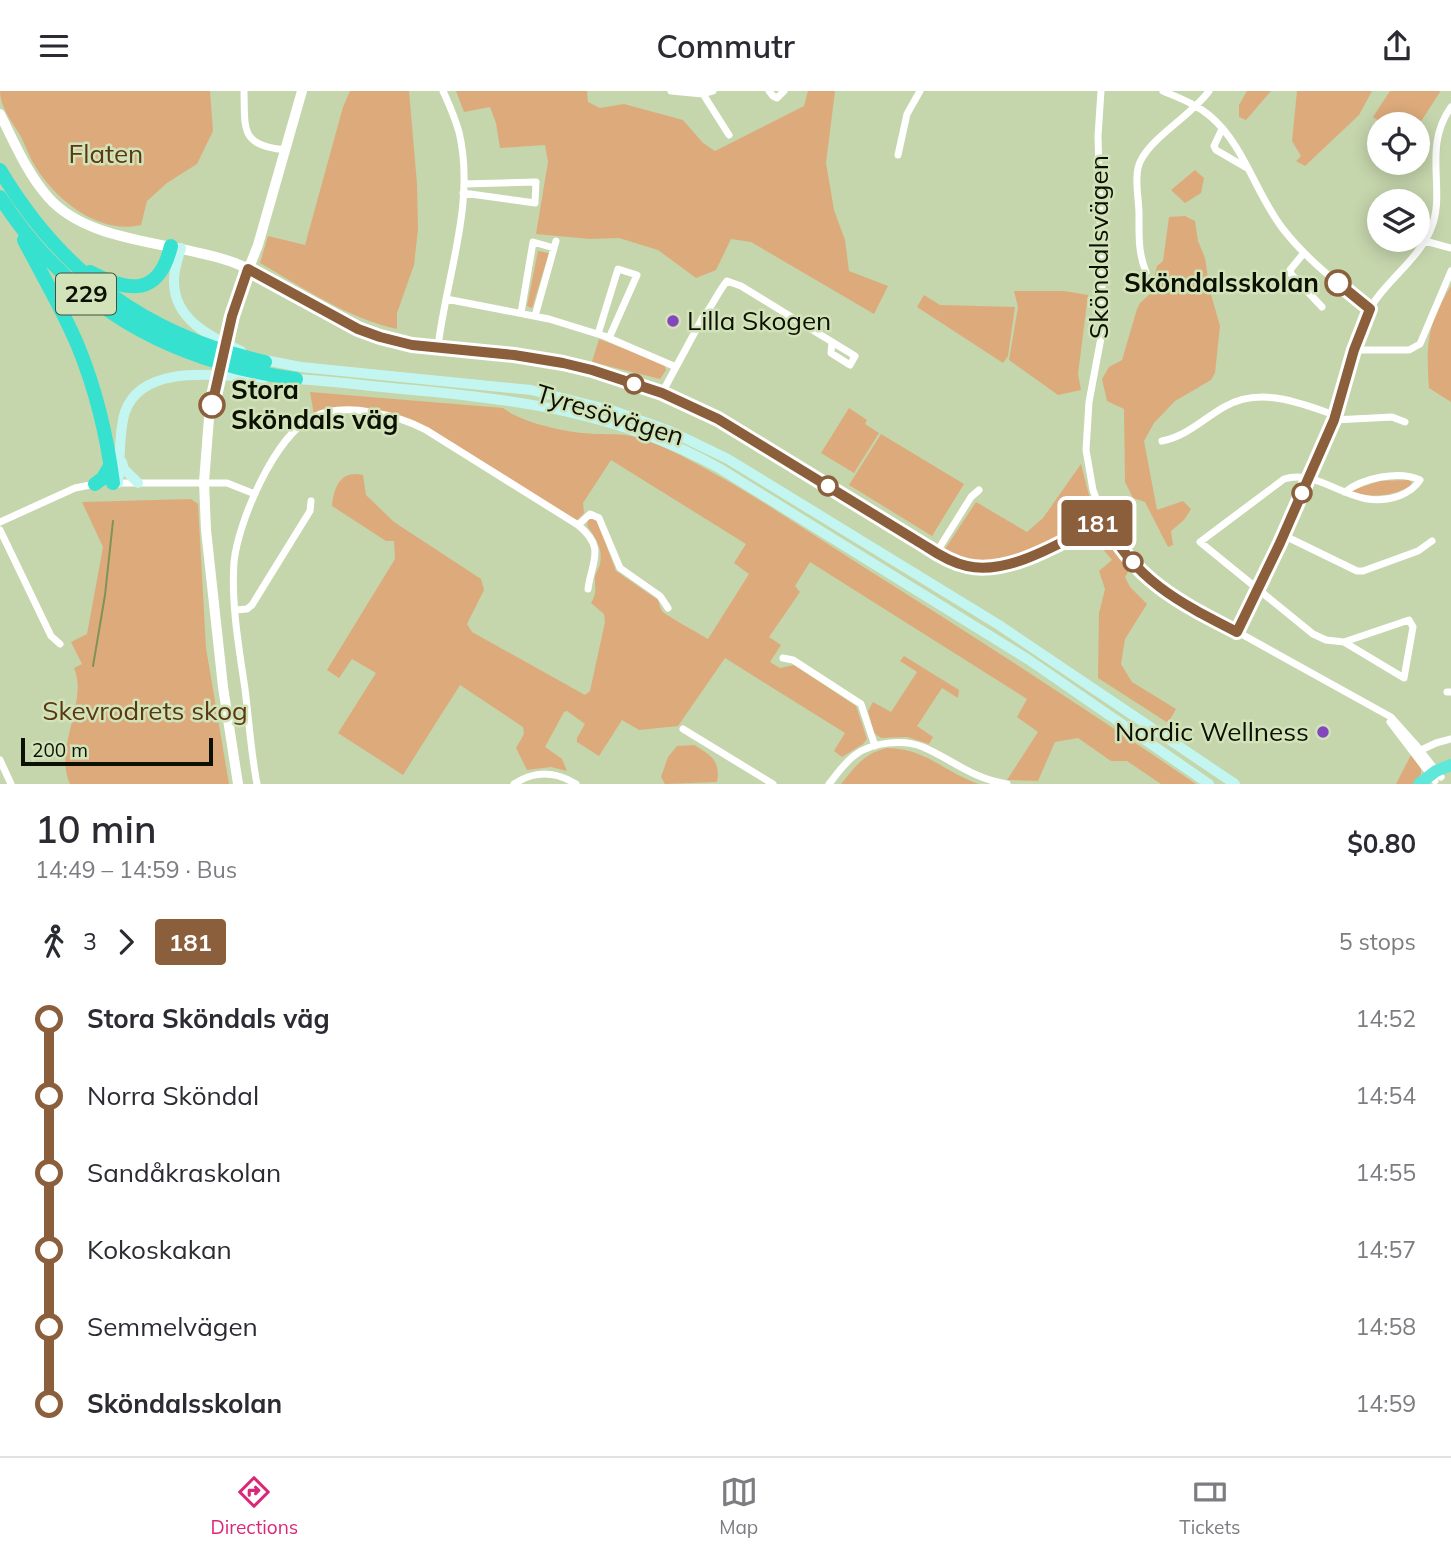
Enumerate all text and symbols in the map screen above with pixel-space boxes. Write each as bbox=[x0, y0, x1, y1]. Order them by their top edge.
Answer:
text: Commutr bbox=[656, 26, 795, 66]
icon: menu bbox=[35, 27, 73, 65]
icon: share bbox=[1378, 27, 1416, 65]
map controls bbox=[1367, 112, 1430, 252]
button: locate bbox=[1367, 112, 1430, 175]
park label: Flaten bbox=[69, 137, 143, 170]
street label: Sköndalsvägen bbox=[1082, 155, 1115, 339]
button: layers bbox=[1367, 189, 1430, 252]
place label: Sköndalsskolan bbox=[1124, 266, 1319, 299]
marker: Sköndalsskolan bbox=[1325, 270, 1351, 296]
road number: 229 bbox=[56, 273, 116, 315]
place label: Lilla Skogen bbox=[687, 304, 831, 337]
marker: Lilla Skogen bbox=[665, 313, 681, 329]
place label: Stora Sköndals väg bbox=[231, 373, 399, 436]
unlabelled marker bbox=[624, 374, 644, 394]
street label: Tyresövägen bbox=[532, 376, 688, 453]
marker: Stora Sköndals väg bbox=[199, 392, 225, 418]
unlabelled marker bbox=[818, 476, 838, 496]
unlabelled marker bbox=[1292, 483, 1312, 503]
line badge: 181 bbox=[1057, 500, 1137, 546]
text: 181 bbox=[1075, 508, 1119, 538]
unlabelled marker bbox=[1123, 552, 1143, 572]
park label: Skevrodrets skog bbox=[42, 694, 248, 727]
place label: Nordic Wellness bbox=[1115, 715, 1309, 748]
marker: Nordic Wellness bbox=[1315, 724, 1331, 740]
scale bar bbox=[21, 735, 214, 767]
text: 200 m bbox=[32, 738, 88, 762]
text: 10 min bbox=[35, 805, 157, 853]
text: $0.80 bbox=[1347, 827, 1416, 860]
text: 14:49 – 14:59 · Bus bbox=[35, 855, 237, 884]
icon: walk bbox=[35, 923, 73, 961]
icon: forward bbox=[107, 923, 145, 961]
text: 3 bbox=[83, 927, 97, 956]
text: 181 bbox=[169, 927, 212, 957]
text: 5 stops bbox=[1339, 927, 1416, 956]
text: Stora Sköndals väg bbox=[87, 1002, 330, 1035]
text: 14:52 bbox=[1356, 1004, 1416, 1033]
text: Norra Sköndal bbox=[87, 1079, 259, 1112]
text: 14:54 bbox=[1356, 1081, 1416, 1110]
text: Sandåkraskolan bbox=[87, 1156, 281, 1189]
text: 14:55 bbox=[1356, 1158, 1416, 1187]
text: Kokoskakan bbox=[87, 1233, 232, 1266]
text: 14:57 bbox=[1356, 1235, 1416, 1264]
text: Semmelvägen bbox=[87, 1310, 258, 1343]
text: 14:58 bbox=[1356, 1312, 1416, 1341]
text: Sköndalsskolan bbox=[87, 1387, 282, 1420]
text: 14:59 bbox=[1356, 1389, 1416, 1418]
tab: Directions bbox=[210, 1473, 298, 1539]
tab: Map bbox=[719, 1473, 758, 1539]
tab: Tickets bbox=[1179, 1473, 1241, 1539]

